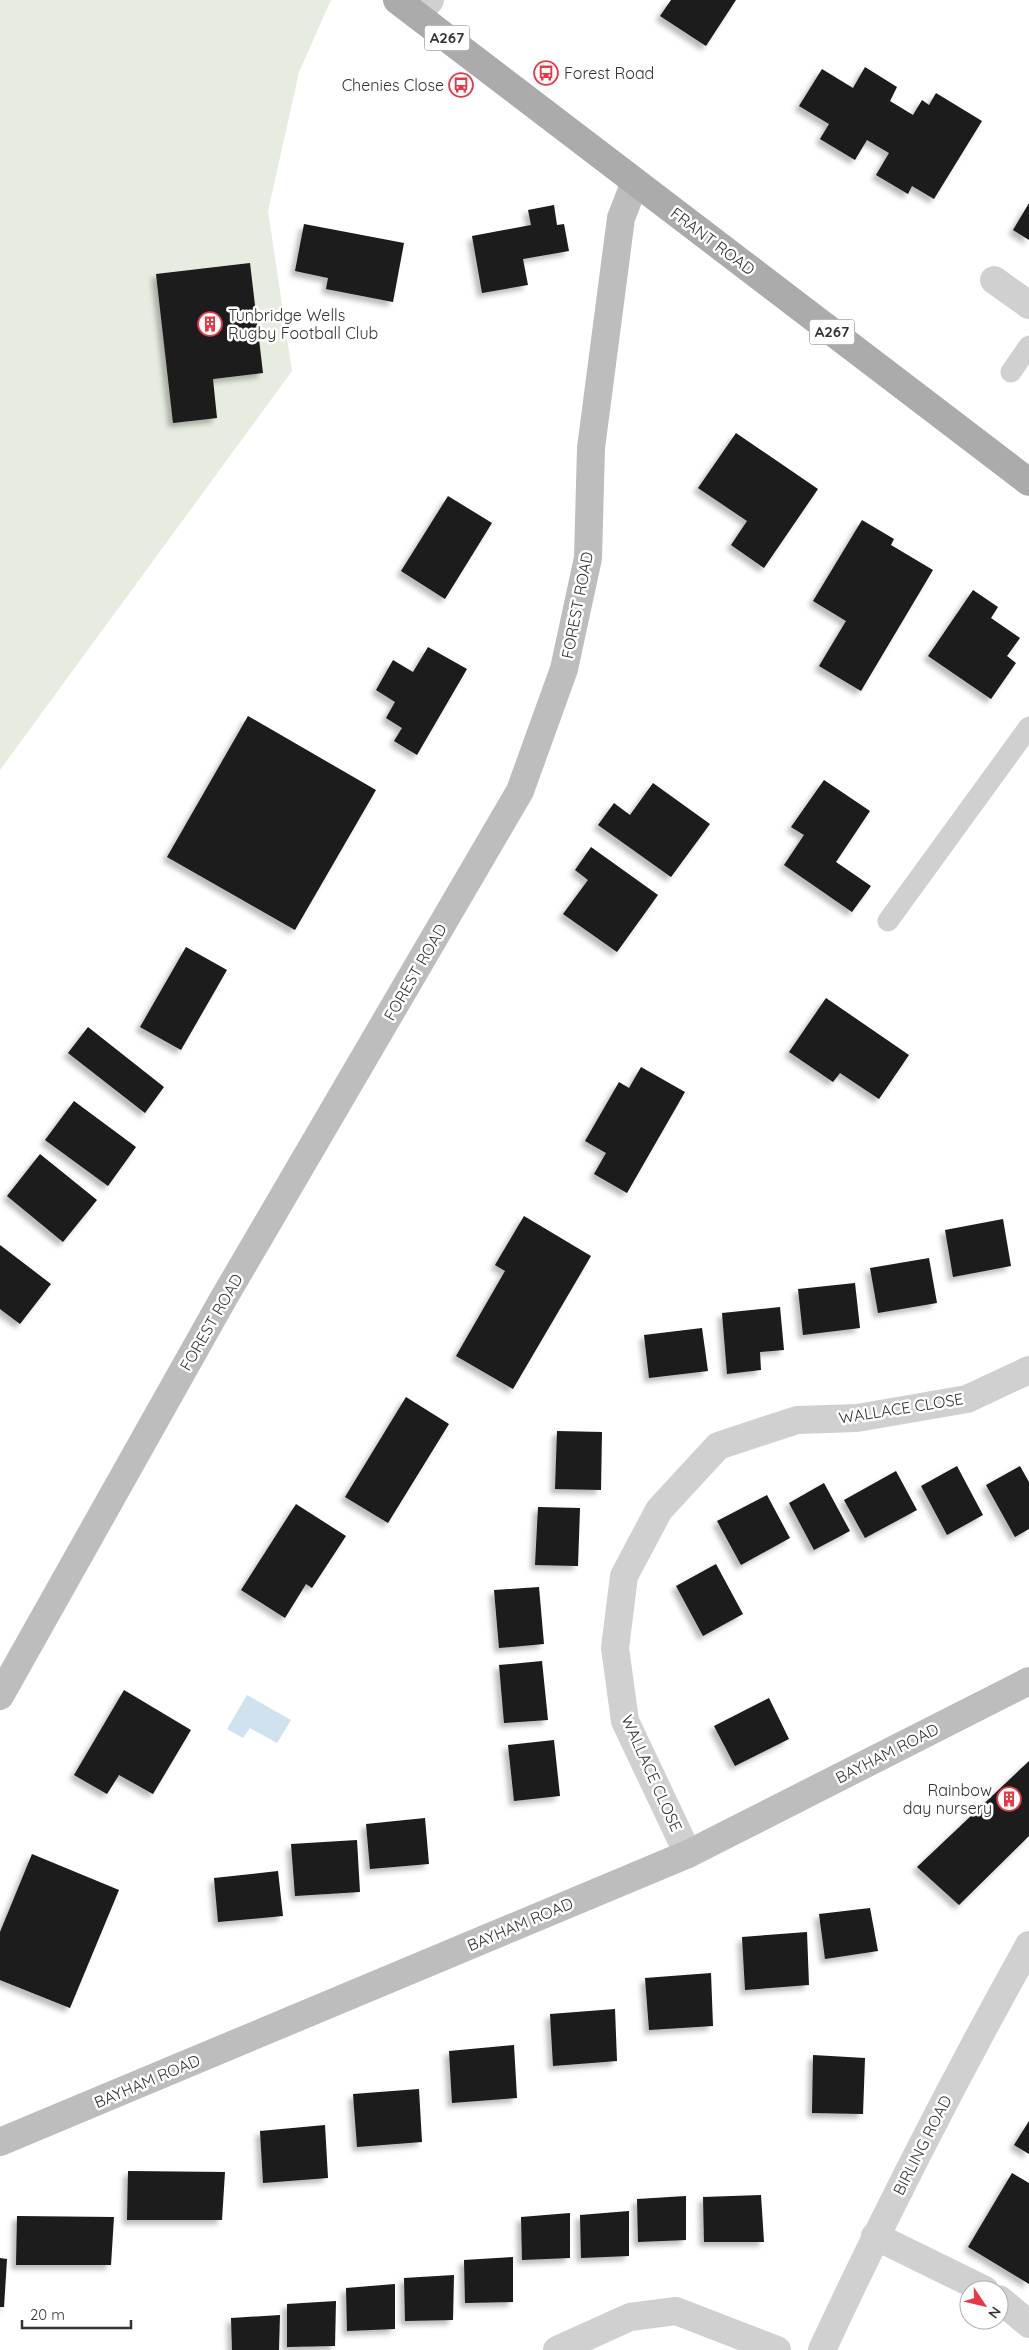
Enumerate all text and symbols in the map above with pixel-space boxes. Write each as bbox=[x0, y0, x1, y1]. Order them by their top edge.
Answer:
road number: A267 bbox=[424, 26, 470, 50]
bus stop icon: Forest Road bbox=[533, 60, 559, 86]
place label: Forest Road bbox=[564, 63, 654, 83]
bus stop icon: Chenies Close bbox=[448, 72, 474, 98]
place label: Chenies Close bbox=[342, 75, 444, 95]
street label: FRANT ROAD bbox=[667, 203, 759, 279]
place label: Tunbridge Wells Rugby Football Club bbox=[228, 305, 378, 343]
building icon: Tunbridge Wells Rugby Football Club bbox=[197, 311, 223, 337]
road number: A267 bbox=[810, 320, 854, 344]
street label: FOREST ROAD bbox=[557, 550, 597, 660]
street label: FOREST ROAD bbox=[379, 920, 451, 1024]
street label: FOREST ROAD bbox=[175, 1270, 247, 1374]
street label: WALLACE CLOSE bbox=[837, 1388, 965, 1428]
street label: WALLACE CLOSE bbox=[617, 1711, 687, 1835]
street label: BAYHAM ROAD bbox=[832, 1718, 942, 1788]
place label: Rainbow day nursery bbox=[903, 1780, 992, 1818]
building icon: Rainbow day nursery bbox=[996, 1786, 1022, 1812]
street label: BAYHAM ROAD bbox=[464, 1893, 576, 1955]
street label: BAYHAM ROAD bbox=[91, 2050, 203, 2112]
street label: BIRLING ROAD bbox=[888, 2092, 956, 2198]
north arrow bbox=[959, 2280, 1009, 2330]
scale bar bbox=[22, 2298, 131, 2330]
text: N bbox=[984, 2303, 1005, 2322]
text: 20 m bbox=[30, 2305, 65, 2324]

